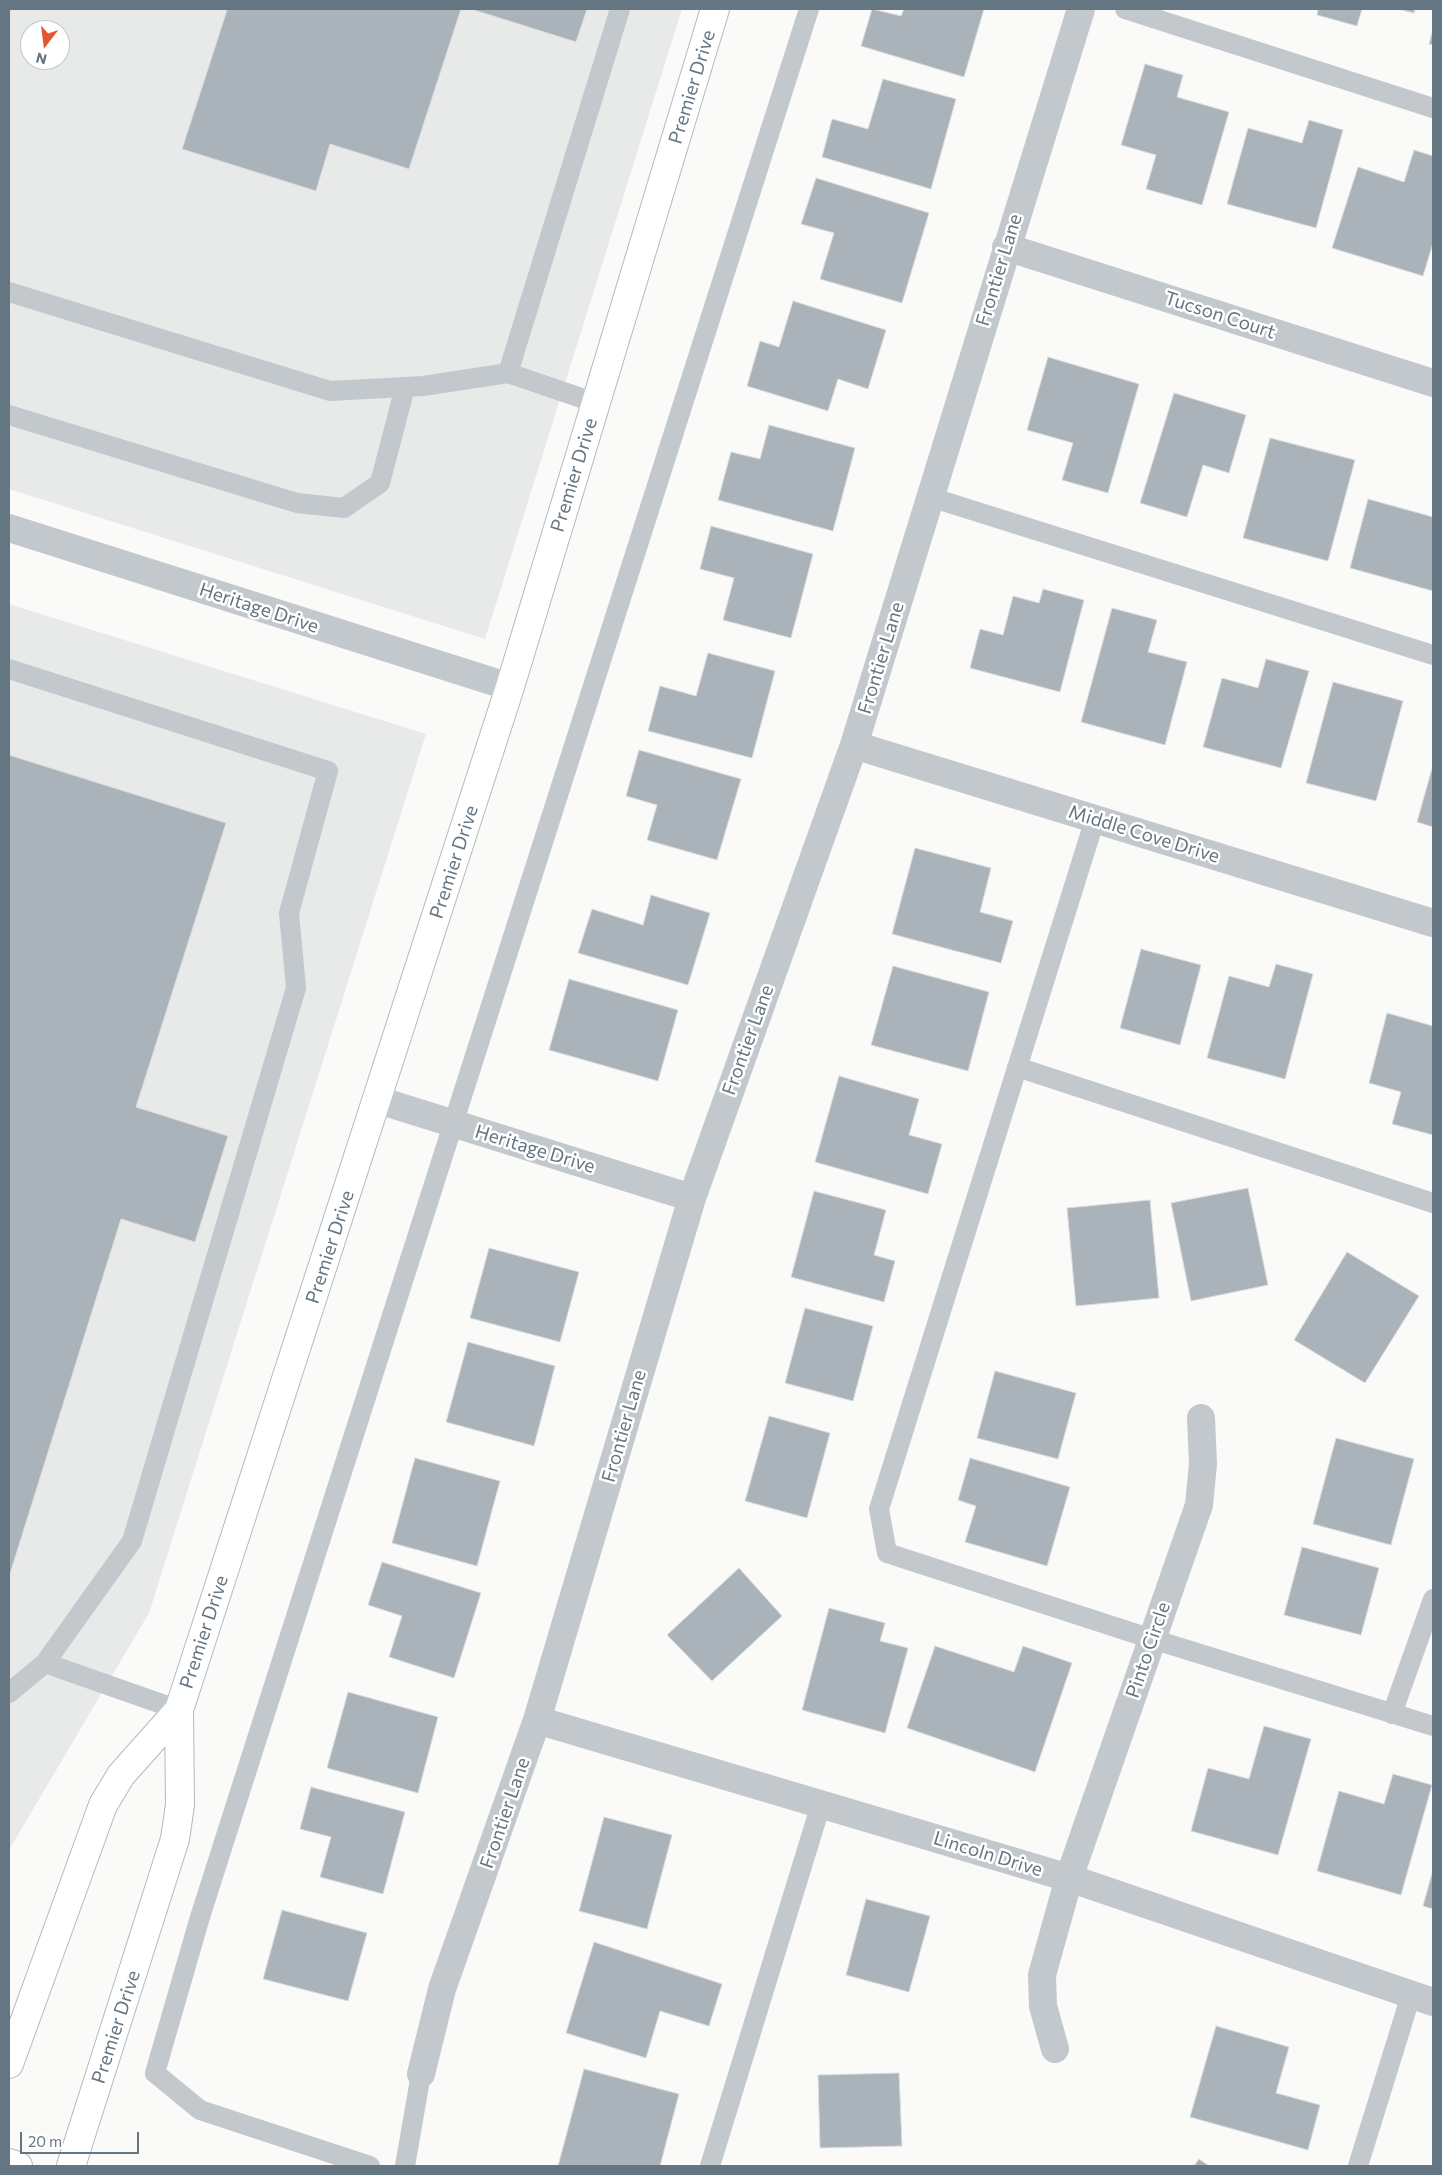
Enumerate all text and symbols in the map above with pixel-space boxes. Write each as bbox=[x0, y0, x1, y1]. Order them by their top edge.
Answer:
north arrow bbox=[20, 20, 70, 70]
street label: Premier Drive bbox=[664, 27, 720, 147]
text: N bbox=[34, 49, 49, 69]
street label: Frontier Lane bbox=[971, 211, 1027, 329]
street label: Tucson Court bbox=[1162, 286, 1278, 344]
street label: Premier Drive bbox=[546, 415, 602, 535]
street label: Heritage Drive bbox=[196, 578, 322, 638]
street label: Frontier Lane bbox=[853, 599, 909, 717]
street label: Middle Cove Drive bbox=[1066, 800, 1222, 868]
street label: Premier Drive bbox=[425, 802, 483, 922]
street label: Frontier Lane bbox=[717, 982, 779, 1098]
street label: Heritage Drive bbox=[472, 1120, 598, 1178]
street label: Premier Drive bbox=[301, 1187, 359, 1307]
street label: Frontier Lane bbox=[597, 1367, 651, 1485]
street label: Premier Drive bbox=[175, 1572, 233, 1692]
street label: Pinto Circle bbox=[1121, 1599, 1175, 1701]
street label: Frontier Lane bbox=[475, 1755, 535, 1871]
street label: Lincoln Drive bbox=[931, 1827, 1045, 1881]
street label: Premier Drive bbox=[87, 1967, 145, 2087]
scale bar bbox=[22, 2122, 141, 2154]
text: 20 m bbox=[28, 2132, 62, 2150]

